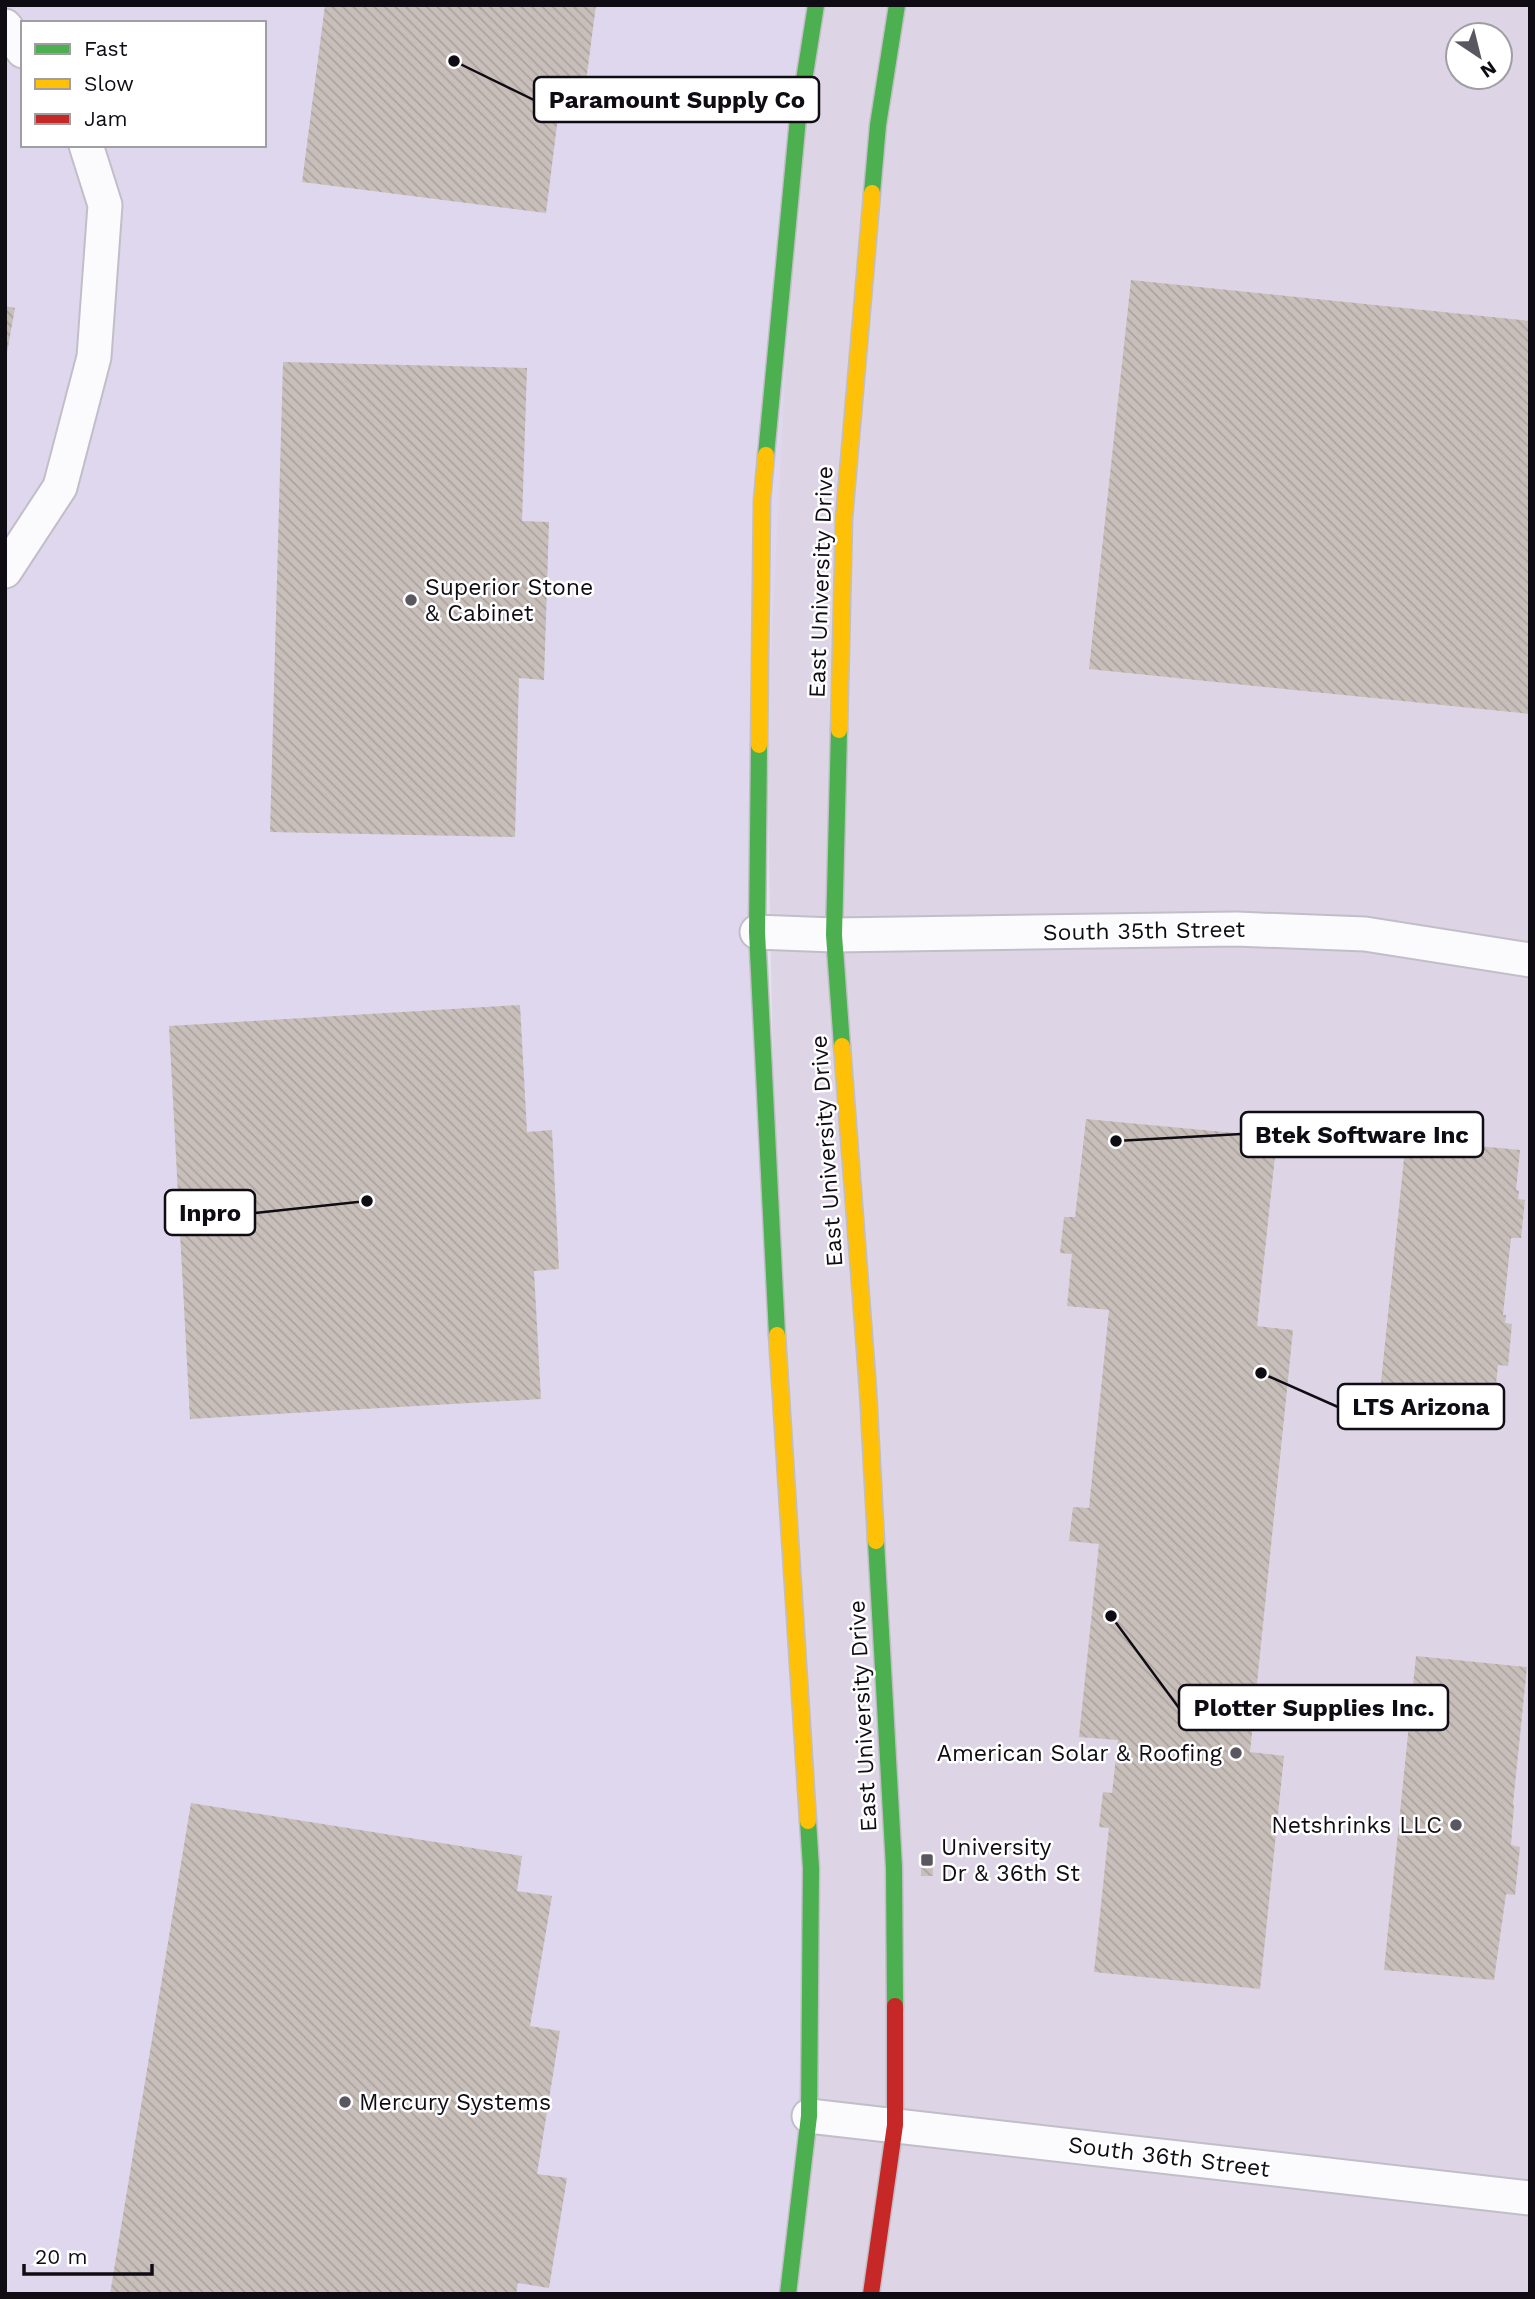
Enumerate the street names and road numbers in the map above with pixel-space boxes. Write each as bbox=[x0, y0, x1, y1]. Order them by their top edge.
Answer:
street label: East University Drive bbox=[803, 466, 839, 698]
street label: South 35th Street bbox=[1043, 916, 1246, 946]
street label: East University Drive bbox=[805, 1034, 849, 1268]
street label: East University Drive bbox=[843, 1599, 883, 1833]
street label: South 36th Street bbox=[1067, 2131, 1272, 2183]

